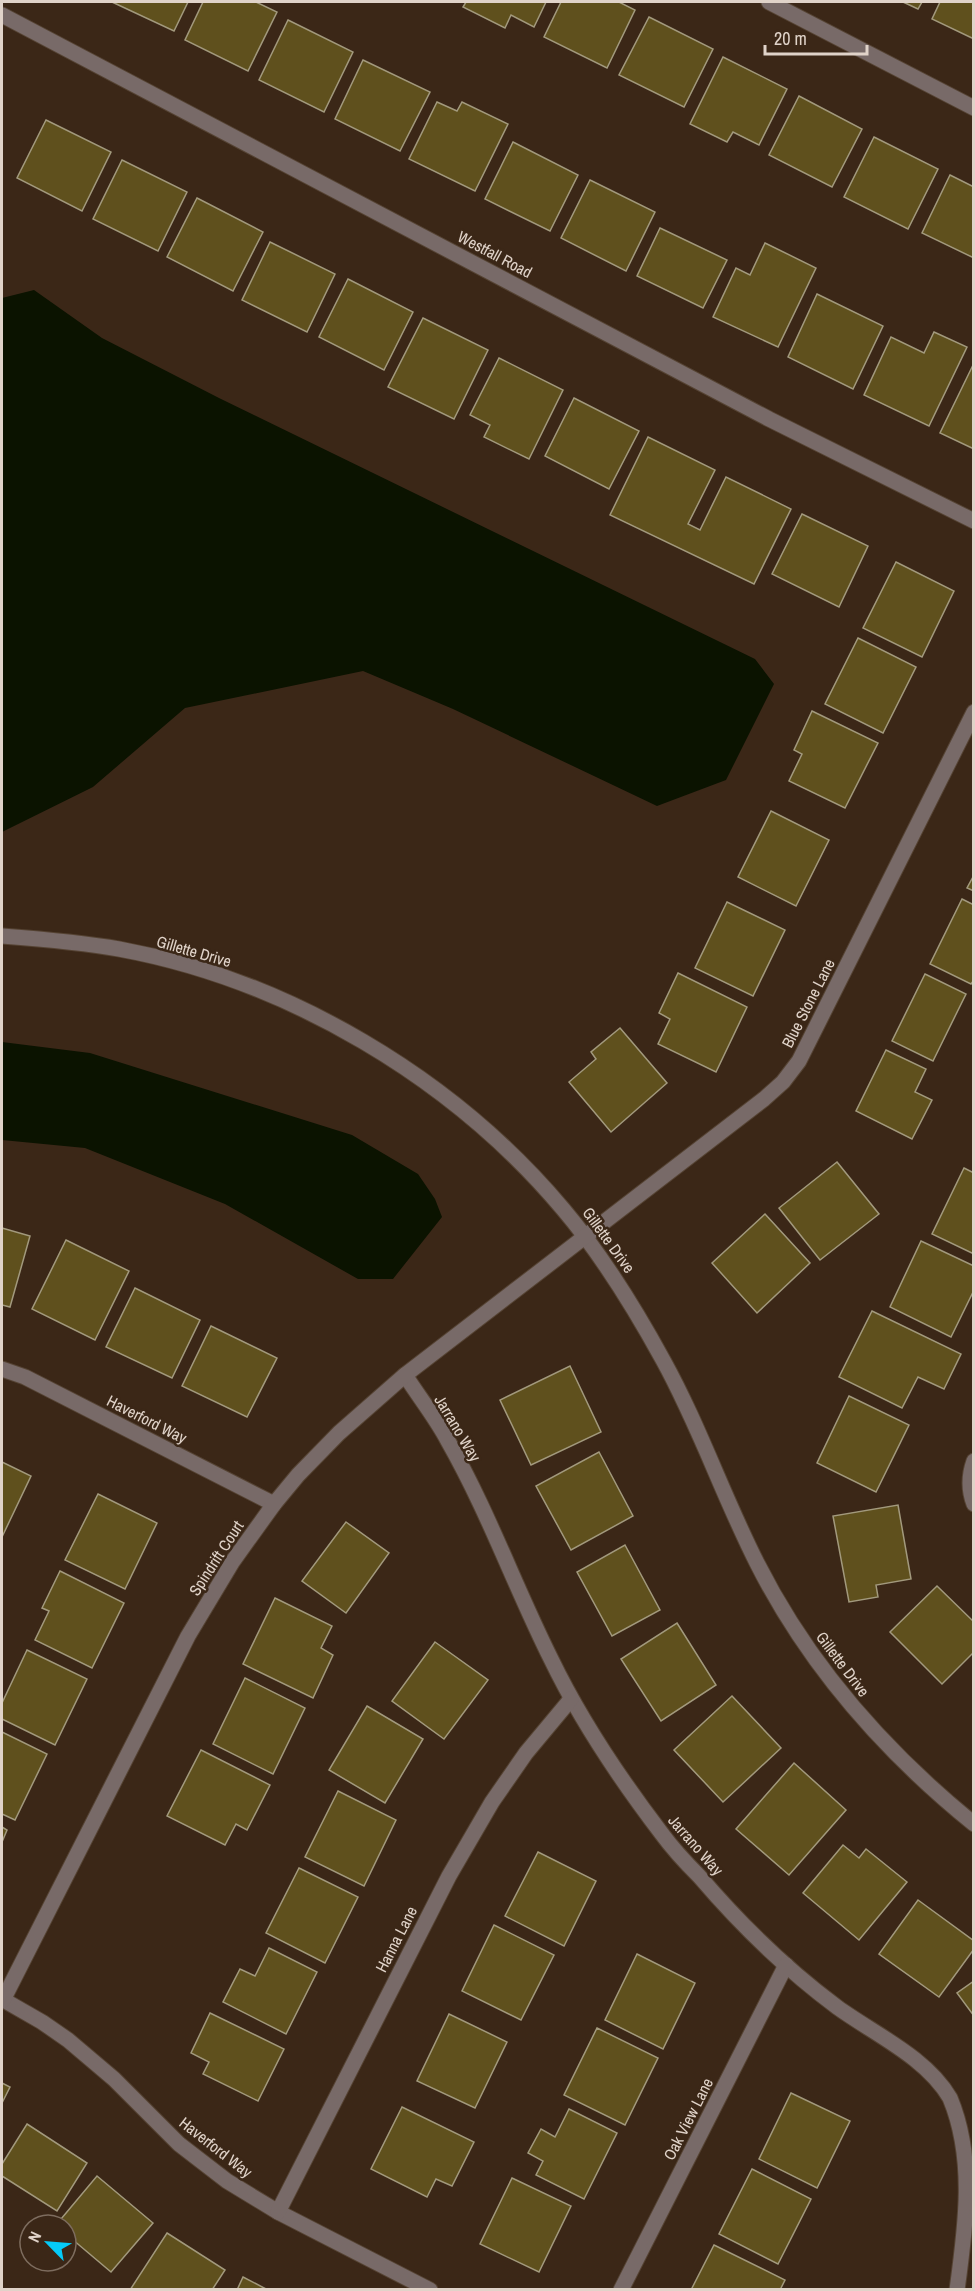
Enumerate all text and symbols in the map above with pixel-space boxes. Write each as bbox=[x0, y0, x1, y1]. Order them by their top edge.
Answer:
scale bar bbox=[765, 18, 867, 56]
text: 20 m bbox=[774, 26, 807, 51]
street label: Westfall Road bbox=[454, 225, 536, 283]
street label: Gillette Drive bbox=[154, 930, 234, 972]
street label: Blue Stone Lane bbox=[776, 955, 840, 1051]
street label: Gillette Drive bbox=[578, 1203, 640, 1277]
street label: Haverford Way bbox=[103, 1389, 191, 1449]
street label: Jarrano Way bbox=[430, 1391, 487, 1466]
street label: Spindrift Court bbox=[184, 1516, 249, 1600]
street label: Gillette Drive bbox=[811, 1627, 875, 1701]
street label: Jarrano Way bbox=[663, 1810, 729, 1880]
street label: Hanna Lane bbox=[370, 1902, 422, 1976]
street label: Oak View Lane bbox=[658, 2074, 718, 2164]
street label: Haverford Way bbox=[175, 2112, 257, 2183]
north arrow bbox=[18, 2213, 78, 2273]
text: N bbox=[22, 2228, 46, 2246]

